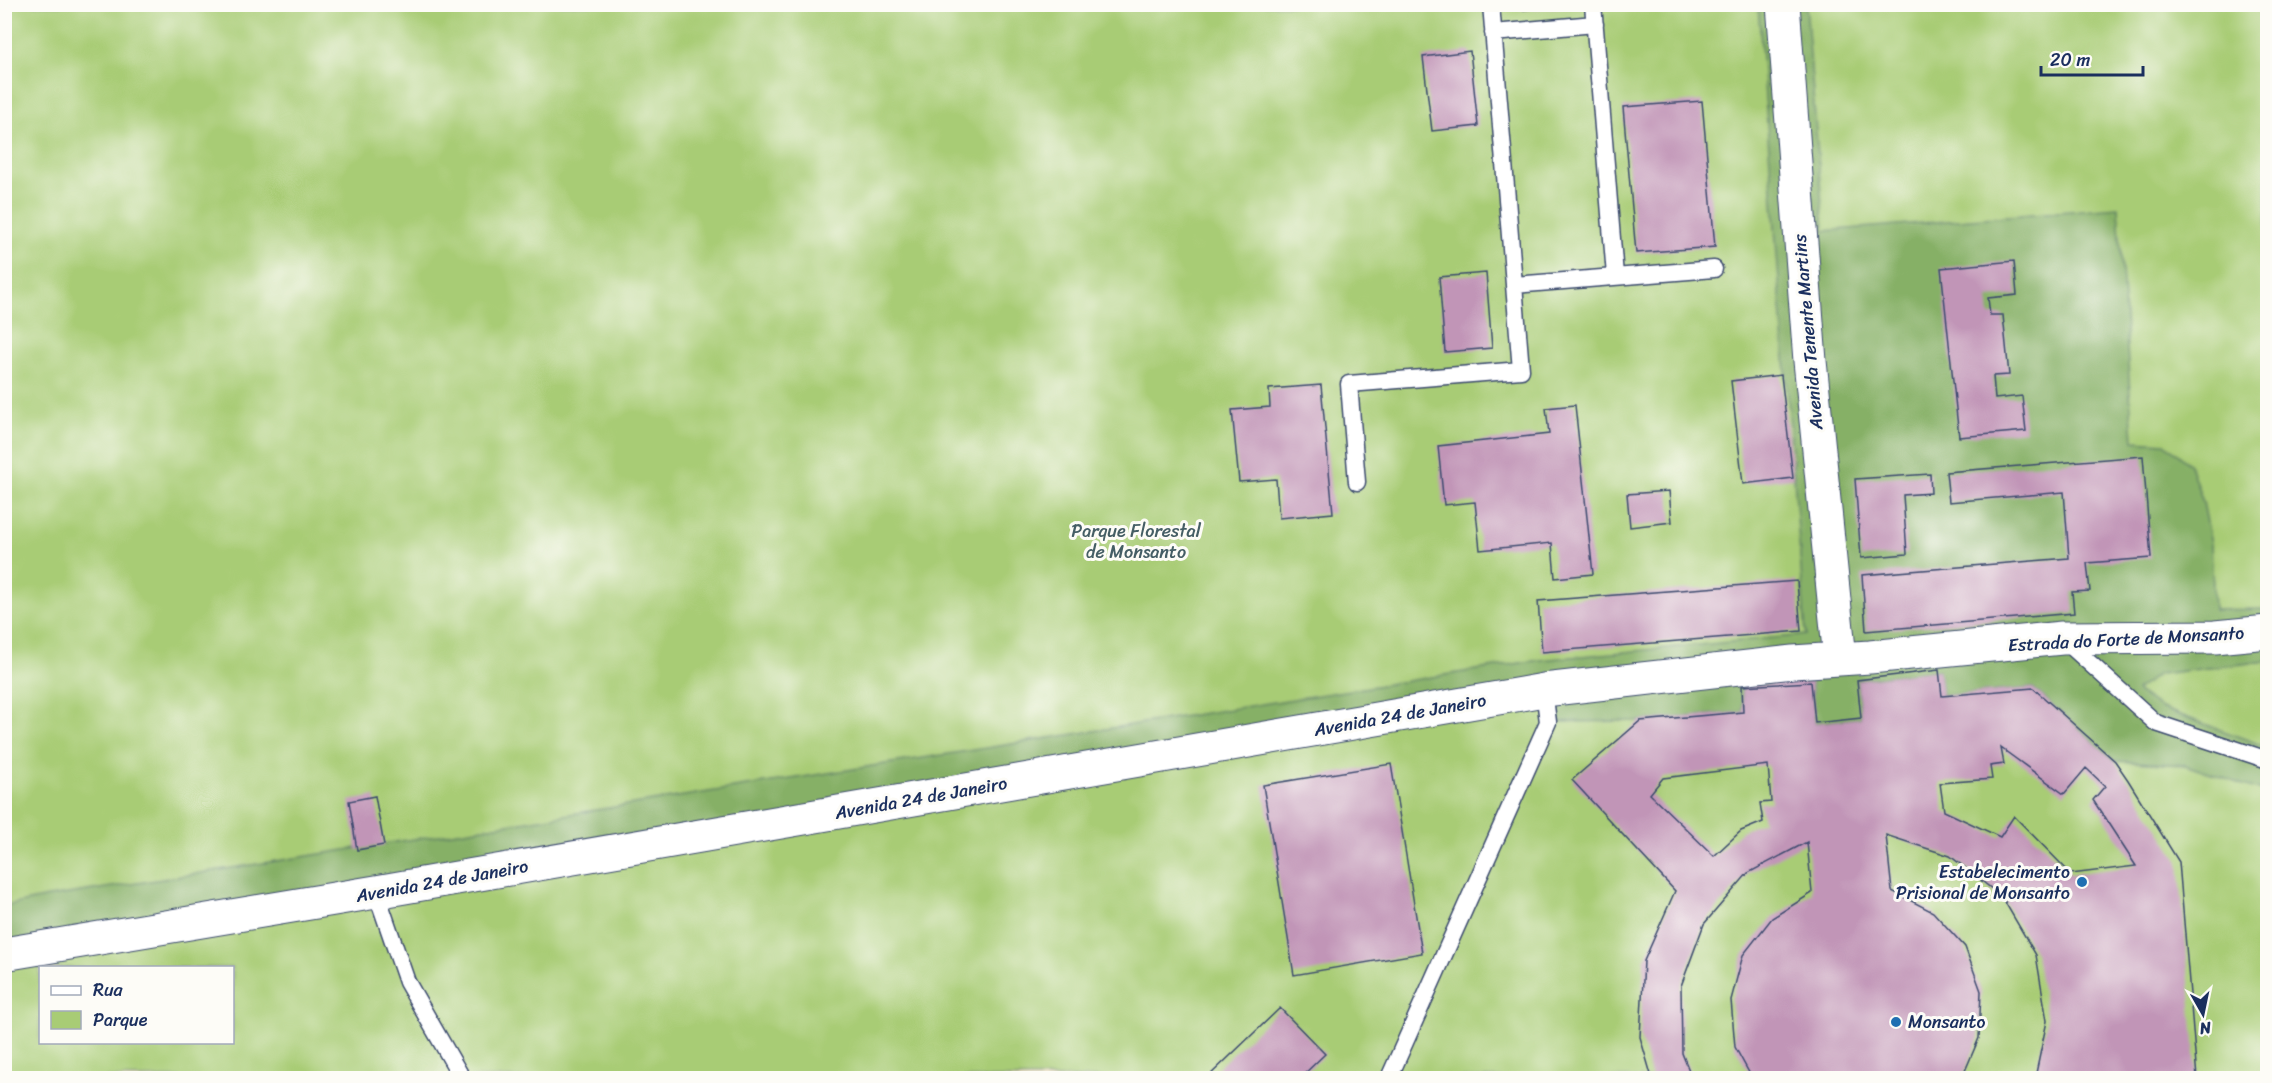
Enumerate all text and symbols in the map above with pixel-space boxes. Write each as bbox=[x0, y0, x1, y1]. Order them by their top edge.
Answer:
scale bar bbox=[2041, 39, 2143, 77]
text: 20 m bbox=[2050, 44, 2090, 76]
street label: Avenida Tenente Martins bbox=[1783, 232, 1833, 432]
park label: Parque Florestal de Monsanto bbox=[1071, 515, 1202, 568]
street label: Estrada do Forte de Monsanto bbox=[2007, 617, 2245, 661]
street label: Avenida 24 de Janeiro bbox=[1310, 684, 1489, 746]
street label: Avenida 24 de Janeiro bbox=[831, 767, 1010, 829]
street label: Avenida 24 de Janeiro bbox=[352, 850, 531, 912]
place label: Estabelecimento Prisional de Monsanto bbox=[1896, 856, 2070, 909]
marker: Estabelecimento Prisional de Monsanto bbox=[2075, 875, 2089, 889]
legend bbox=[39, 966, 234, 1044]
text: Rua bbox=[93, 974, 124, 1006]
north arrow bbox=[2173, 984, 2233, 1044]
text: Parque bbox=[93, 1004, 148, 1036]
place label: Monsanto bbox=[1908, 1006, 1985, 1038]
text: N bbox=[2197, 1013, 2214, 1044]
marker: Monsanto bbox=[1889, 1015, 1903, 1029]

